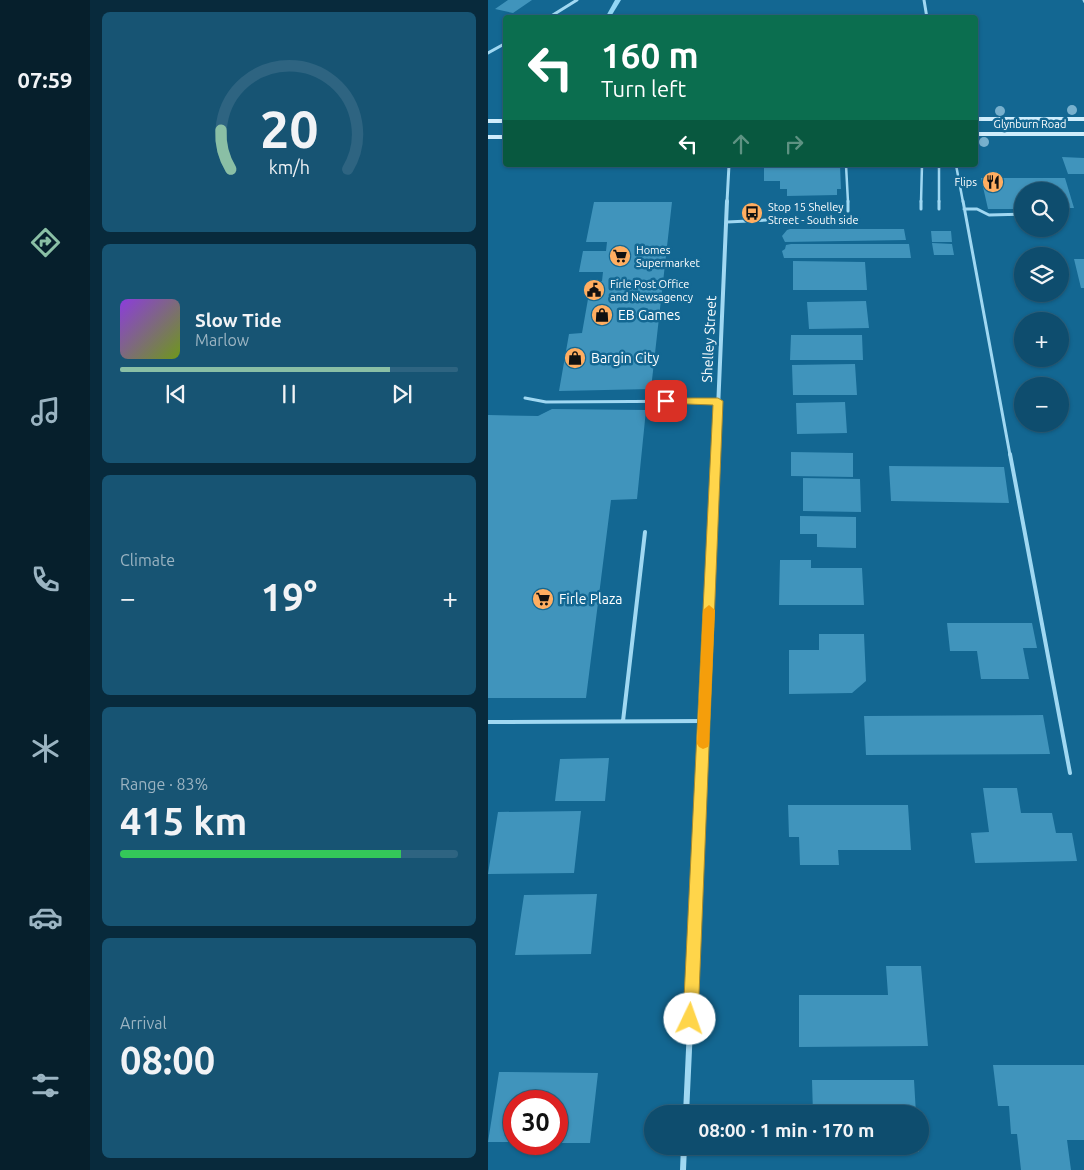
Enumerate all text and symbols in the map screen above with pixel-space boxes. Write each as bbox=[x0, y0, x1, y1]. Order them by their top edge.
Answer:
icon: left bbox=[518, 35, 583, 100]
text: 160 m bbox=[601, 35, 699, 75]
text: 07:59 bbox=[17, 67, 73, 92]
text: Turn left bbox=[601, 76, 686, 101]
text: 20 bbox=[260, 100, 318, 158]
street label: Glynburn Road bbox=[994, 118, 1066, 130]
icon: left bbox=[674, 130, 702, 158]
icon: ahead bbox=[727, 130, 755, 158]
icon: right bbox=[780, 130, 808, 158]
text: km/h bbox=[268, 157, 310, 177]
restaurant icon: Flips bbox=[981, 170, 1005, 194]
place label: Flips bbox=[954, 176, 977, 188]
map controls bbox=[1014, 182, 1069, 432]
button: search bbox=[1014, 182, 1069, 237]
bus stop icon: Stop 15 Shelley Street - South side bbox=[740, 201, 764, 225]
place label: Stop 15 Shelley Street - South side bbox=[768, 201, 859, 226]
icon: directions bbox=[28, 225, 63, 260]
supermarket icon: Homes Supermarket bbox=[608, 244, 632, 268]
place label: Homes Supermarket bbox=[636, 244, 700, 269]
button: layers bbox=[1014, 247, 1069, 302]
public building icon: Firle Post Office and Newsagency bbox=[582, 278, 606, 302]
place label: Firle Post Office and Newsagency bbox=[610, 278, 694, 303]
street label: Shelley Street bbox=[699, 295, 719, 383]
shop icon: EB Games bbox=[590, 303, 614, 327]
place label: EB Games bbox=[618, 307, 680, 323]
text: Slow Tide bbox=[195, 309, 282, 331]
button: + bbox=[1014, 312, 1069, 367]
text: Marlow bbox=[195, 331, 249, 349]
shop icon: Bargin City bbox=[563, 346, 587, 370]
place label: Bargin City bbox=[591, 350, 660, 366]
button: − bbox=[1014, 377, 1069, 432]
icon: previous bbox=[162, 380, 190, 408]
icon: pause bbox=[275, 380, 303, 408]
icon: next bbox=[388, 380, 416, 408]
pin bbox=[645, 380, 687, 422]
icon: arrive bbox=[652, 387, 680, 415]
icon: music bbox=[28, 394, 63, 429]
text: Climate bbox=[120, 551, 175, 569]
icon: phone bbox=[28, 562, 63, 597]
text: 19° bbox=[261, 576, 317, 618]
text: − bbox=[120, 582, 136, 613]
text: + bbox=[442, 582, 458, 613]
supermarket icon: Firle Plaza bbox=[531, 587, 555, 611]
place label: Firle Plaza bbox=[559, 591, 623, 607]
icon: climate bbox=[28, 731, 63, 766]
text: Range · 83% bbox=[120, 775, 208, 793]
text: 415 km bbox=[120, 800, 247, 842]
icon: car bbox=[28, 900, 63, 935]
position arrow bbox=[663, 992, 715, 1044]
text: Arrival bbox=[120, 1014, 167, 1032]
text: 08:00 bbox=[120, 1039, 215, 1081]
icon: filters bbox=[28, 1068, 63, 1103]
speed limit sign: 30 bbox=[503, 1090, 568, 1155]
text: 08:00 · 1 min · 170 m bbox=[699, 1119, 874, 1141]

